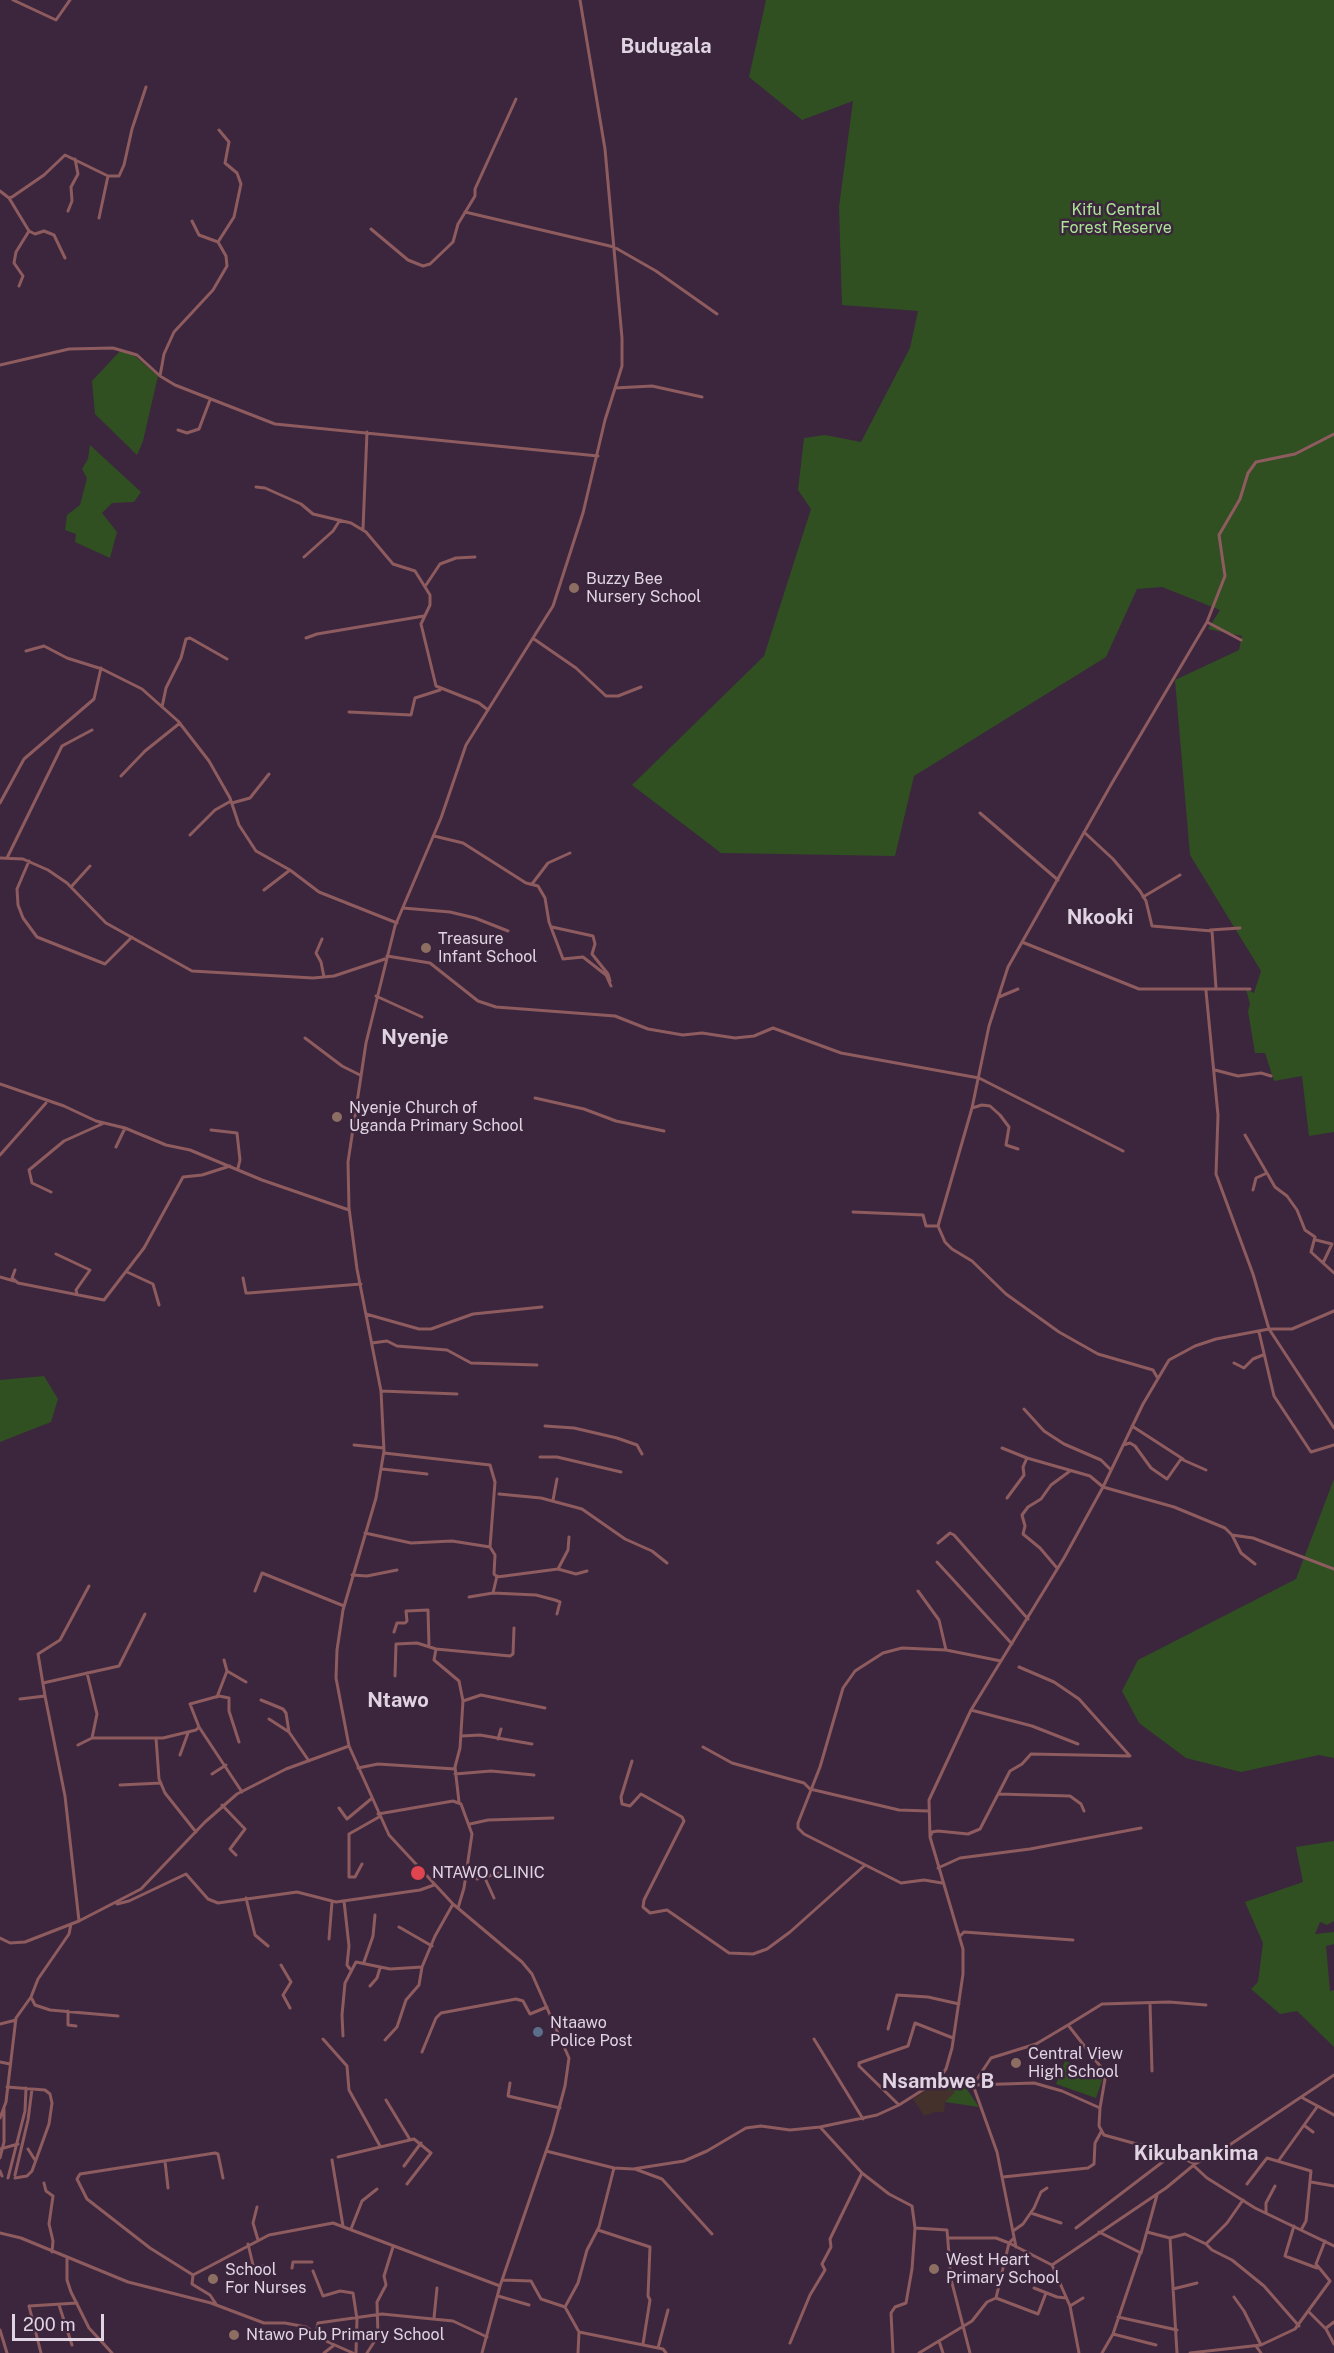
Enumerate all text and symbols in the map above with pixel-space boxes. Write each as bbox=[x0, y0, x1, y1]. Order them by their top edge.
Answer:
district label: Budugala bbox=[620, 35, 712, 59]
park label: Kifu Central Forest Reserve bbox=[1060, 200, 1172, 238]
place label: Buzzy Bee Nursery School bbox=[586, 569, 701, 607]
marker: Buzzy Bee Nursery School bbox=[567, 581, 581, 595]
district label: Nkooki bbox=[1067, 906, 1133, 930]
place label: Treasure Infant School bbox=[438, 929, 537, 967]
marker: Treasure Infant School bbox=[419, 941, 433, 955]
district label: Nyenje bbox=[381, 1026, 449, 1050]
place label: Nyenje Church of Uganda Primary School bbox=[349, 1098, 523, 1136]
marker: Nyenje Church of Uganda Primary School bbox=[330, 1110, 344, 1124]
district label: Ntawo bbox=[367, 1689, 429, 1713]
place label: NTAWO CLINIC bbox=[432, 1863, 545, 1883]
marker: NTAWO CLINIC bbox=[409, 1864, 427, 1882]
place label: Ntaawo Police Post bbox=[550, 2013, 633, 2051]
marker: Ntaawo Police Post bbox=[531, 2025, 545, 2039]
place label: Central View High School bbox=[1028, 2044, 1123, 2082]
marker: Central View High School bbox=[1009, 2056, 1023, 2070]
district label: Nsambwe B bbox=[882, 2070, 994, 2094]
district label: Kikubankima bbox=[1134, 2142, 1258, 2166]
place label: West Heart Primary School bbox=[946, 2250, 1060, 2288]
place label: School For Nurses bbox=[225, 2260, 306, 2298]
marker: West Heart Primary School bbox=[927, 2262, 941, 2276]
marker: School For Nurses bbox=[206, 2272, 220, 2286]
scale bar bbox=[15, 2302, 106, 2340]
text: 200 m bbox=[23, 2314, 76, 2335]
place label: Ntawo Pub Primary School bbox=[246, 2325, 445, 2345]
marker: Ntawo Pub Primary School bbox=[227, 2328, 241, 2342]

